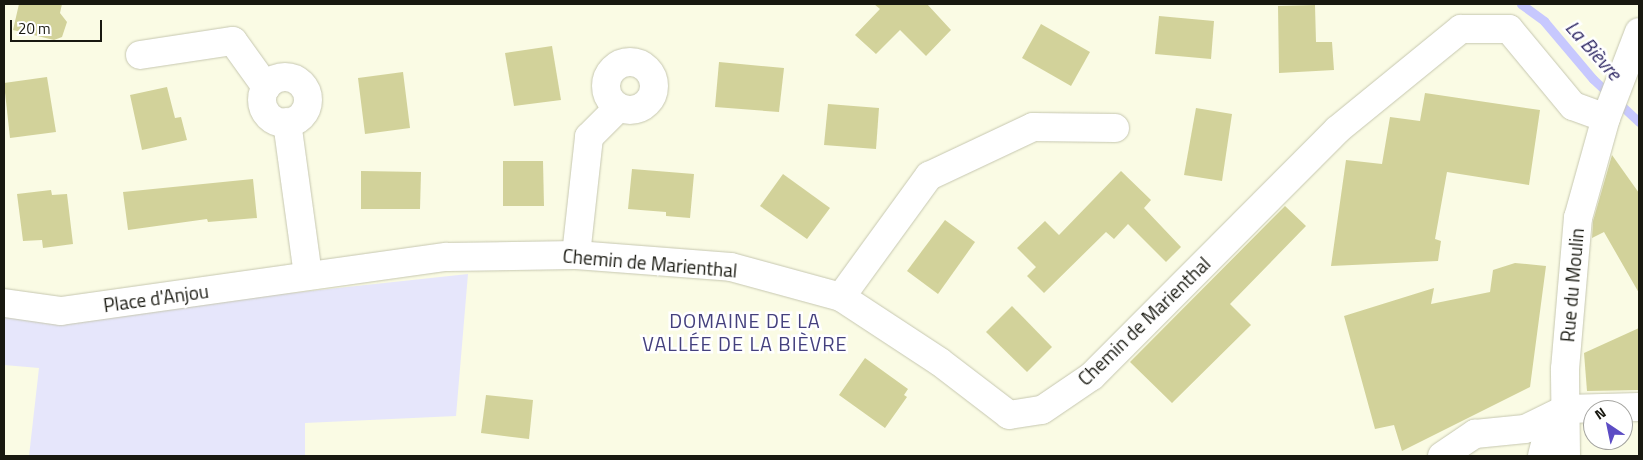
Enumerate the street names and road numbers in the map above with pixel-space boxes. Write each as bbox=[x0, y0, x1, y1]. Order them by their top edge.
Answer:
street label: Rue du Moulin bbox=[1556, 227, 1588, 343]
street label: Chemin de Marienthal bbox=[562, 244, 738, 282]
street label: Chemin de Marienthal bbox=[1073, 252, 1215, 390]
street label: Place d'Anjou bbox=[102, 279, 210, 317]

